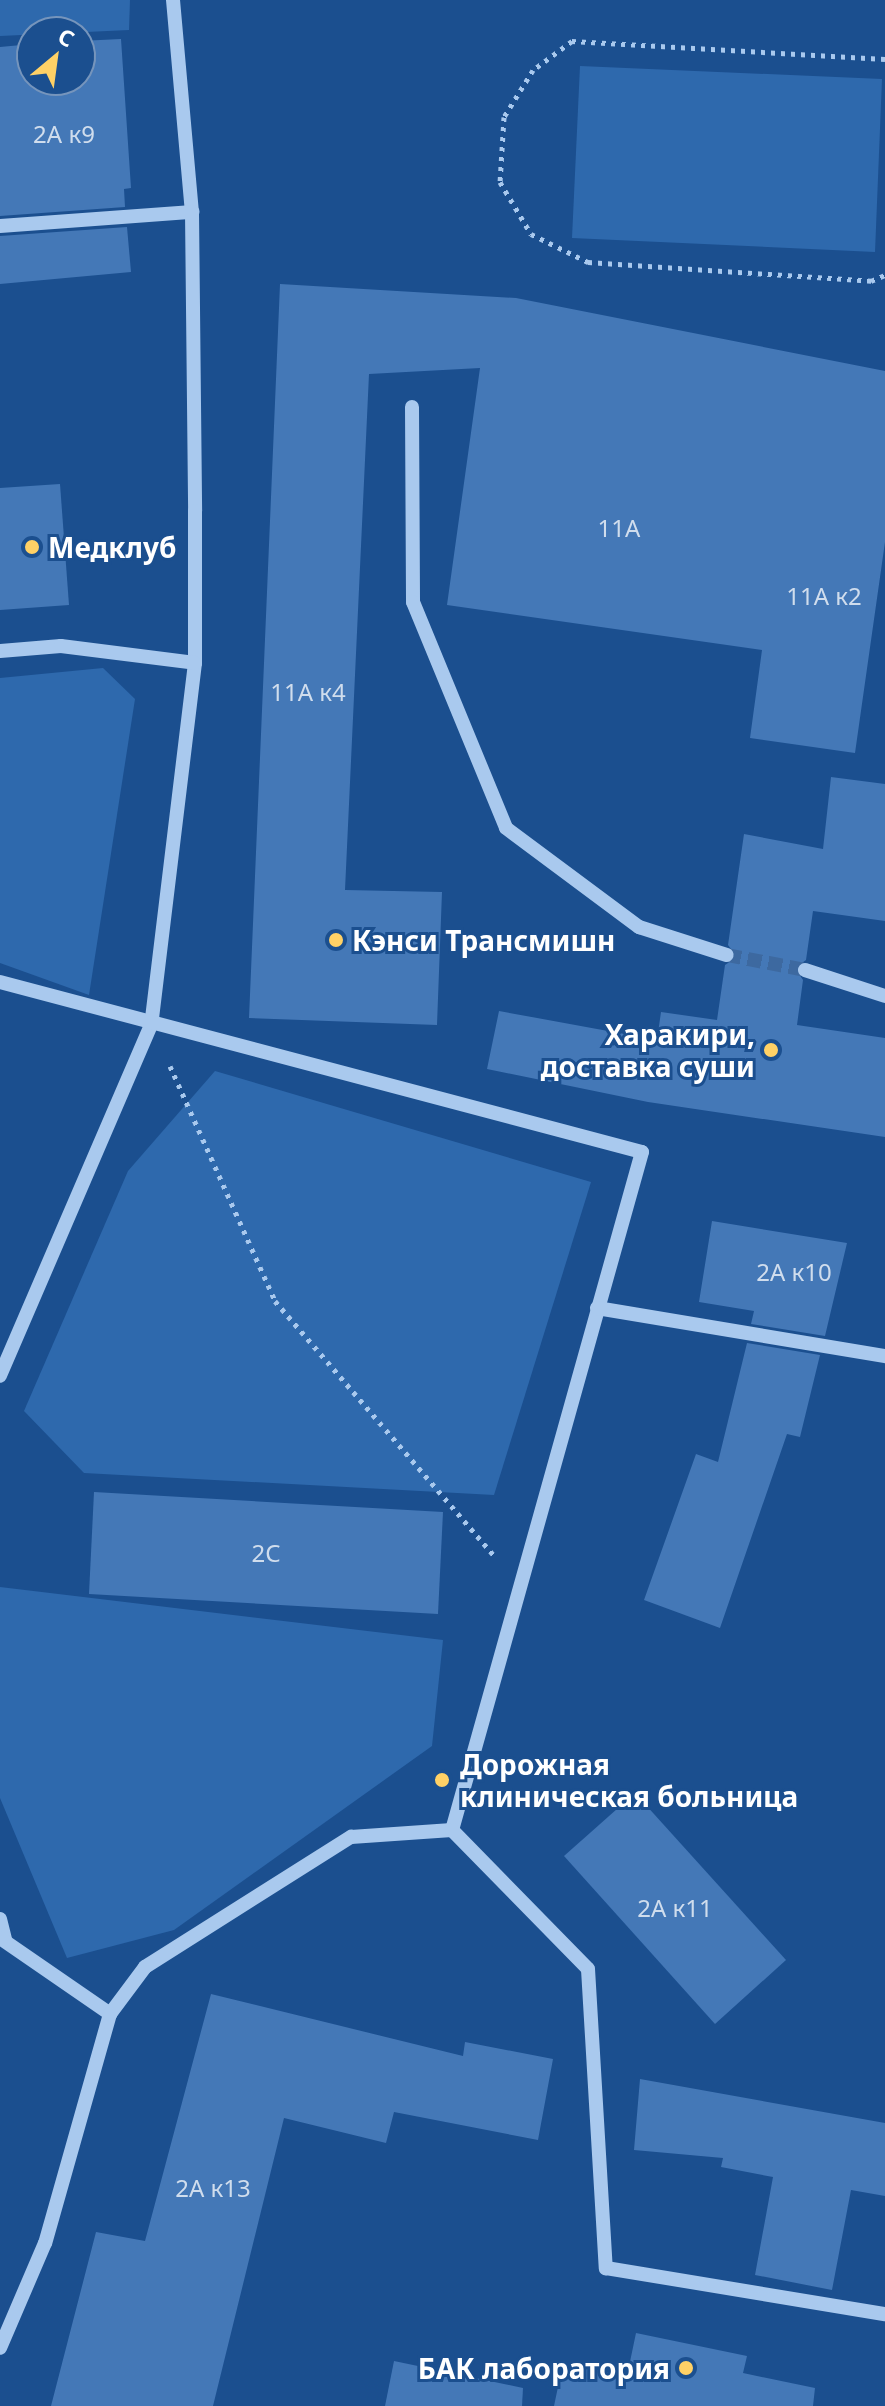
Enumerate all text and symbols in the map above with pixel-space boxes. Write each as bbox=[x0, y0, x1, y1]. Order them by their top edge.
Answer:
north arrow bbox=[16, 16, 96, 96]
text: С bbox=[53, 20, 80, 53]
house number: 2А к9 bbox=[33, 120, 95, 148]
house number: 11А bbox=[598, 514, 640, 542]
place label: Медклуб bbox=[48, 530, 176, 564]
marker: Медклуб bbox=[23, 538, 41, 556]
house number: 11А к2 bbox=[786, 582, 862, 610]
house number: 11А к4 bbox=[270, 678, 346, 706]
place label: Кэнси Трансмишн bbox=[352, 923, 615, 957]
marker: Кэнси Трансмишн bbox=[327, 931, 345, 949]
place label: Харакири, доставка суши bbox=[541, 1017, 755, 1083]
marker: Харакири, доставка суши bbox=[762, 1041, 780, 1059]
house number: 2А к10 bbox=[756, 1258, 832, 1286]
house number: 2С bbox=[251, 1539, 281, 1567]
place label: Дорожная клиническая больница bbox=[460, 1747, 798, 1813]
marker: Дорожная клиническая больница bbox=[431, 1769, 453, 1791]
house number: 2А к11 bbox=[637, 1894, 713, 1922]
house number: 2А к13 bbox=[175, 2174, 251, 2202]
place label: БАК лаборатория bbox=[418, 2351, 670, 2385]
marker: БАК лаборатория bbox=[677, 2359, 695, 2377]

